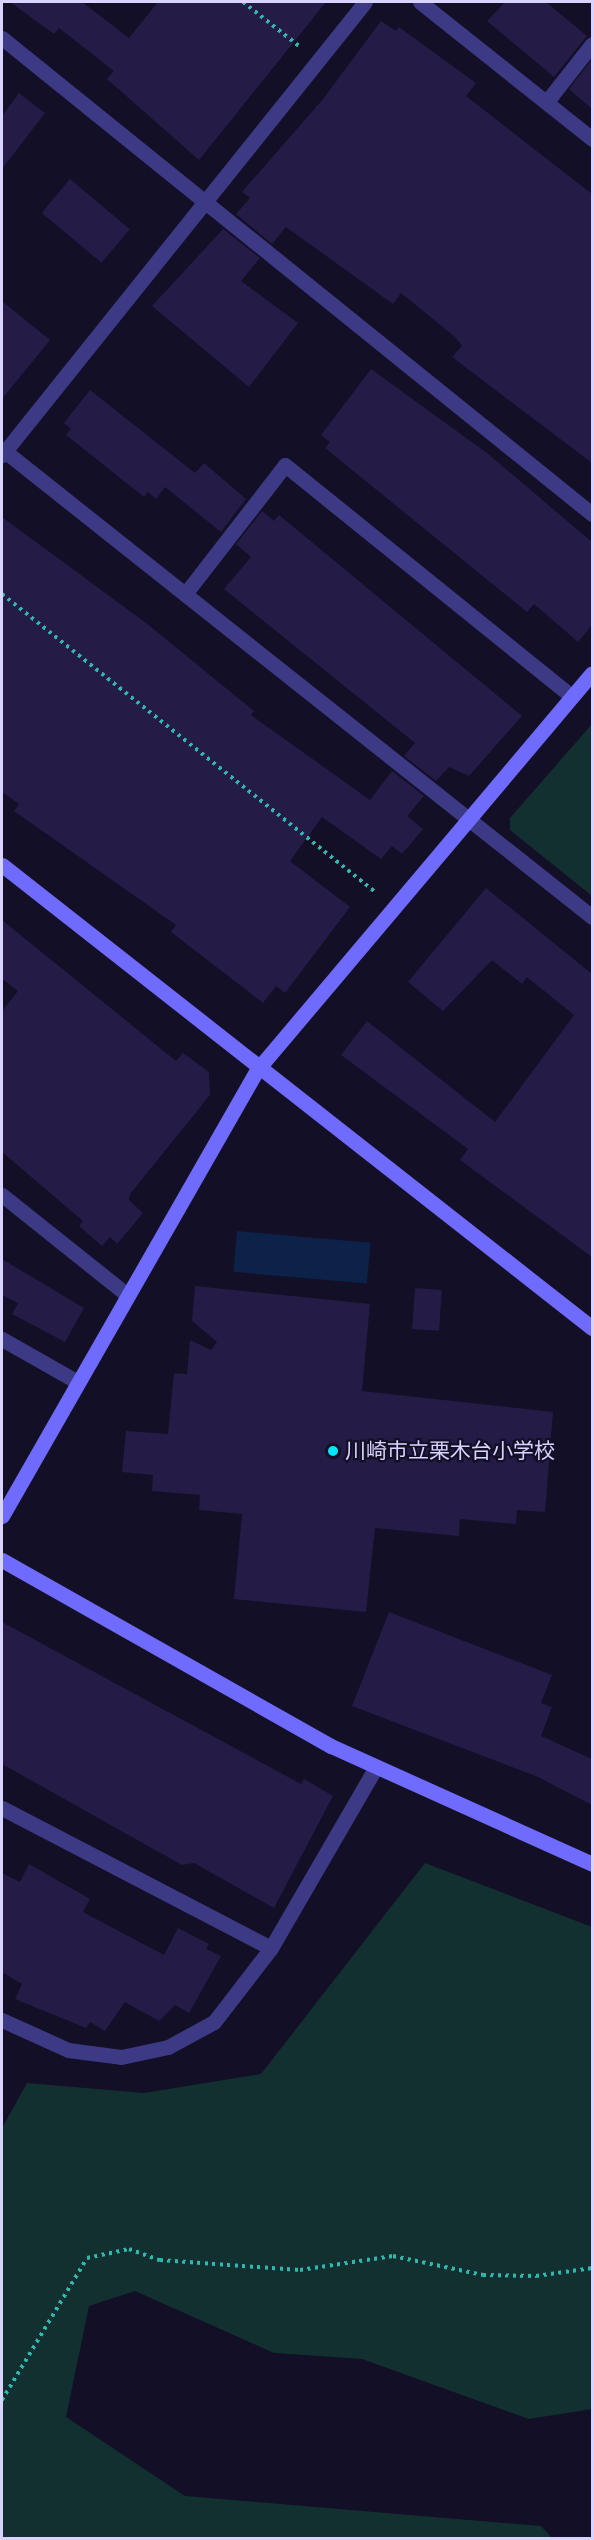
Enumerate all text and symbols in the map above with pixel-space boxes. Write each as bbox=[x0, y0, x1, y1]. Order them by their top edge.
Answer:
place label: 川崎市立栗木台小学校 bbox=[345, 1438, 555, 1464]
marker: 川崎市立栗木台小学校 bbox=[326, 1444, 340, 1458]

